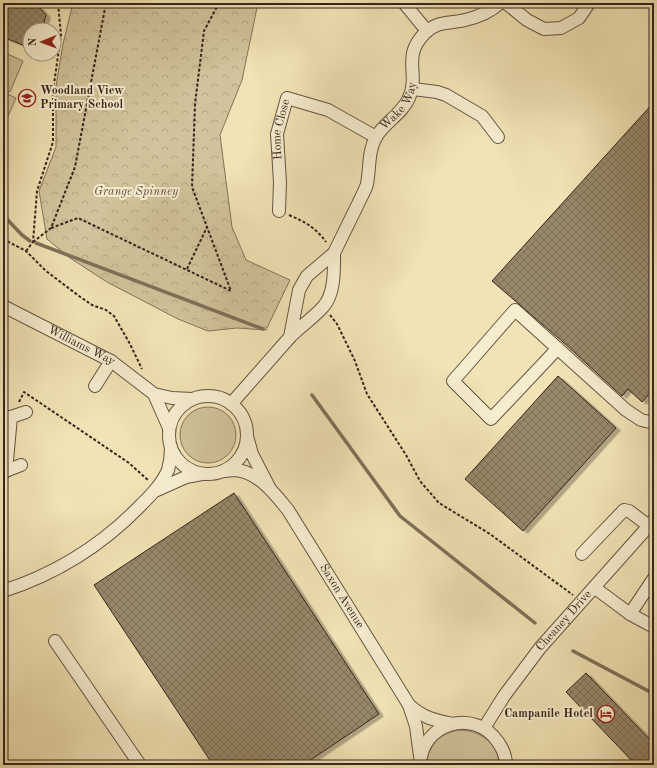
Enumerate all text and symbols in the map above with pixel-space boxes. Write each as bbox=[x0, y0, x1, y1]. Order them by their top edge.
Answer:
north arrow bbox=[22, 22, 62, 62]
text: N bbox=[28, 37, 39, 46]
street label: Wake Way bbox=[378, 81, 419, 133]
place label: Woodland View Primary School bbox=[40, 85, 124, 111]
school or university icon: Woodland View Primary School bbox=[17, 88, 37, 108]
street label: Home Close bbox=[271, 97, 292, 160]
park label: Grange Spinney bbox=[94, 186, 179, 198]
street label: Williams Way bbox=[46, 324, 118, 368]
street label: Saxon Avenue bbox=[317, 562, 366, 631]
street label: Cheaney Drive bbox=[534, 588, 594, 654]
hotel icon: Campanile Hotel bbox=[596, 704, 616, 724]
place label: Campanile Hotel bbox=[504, 708, 593, 720]

